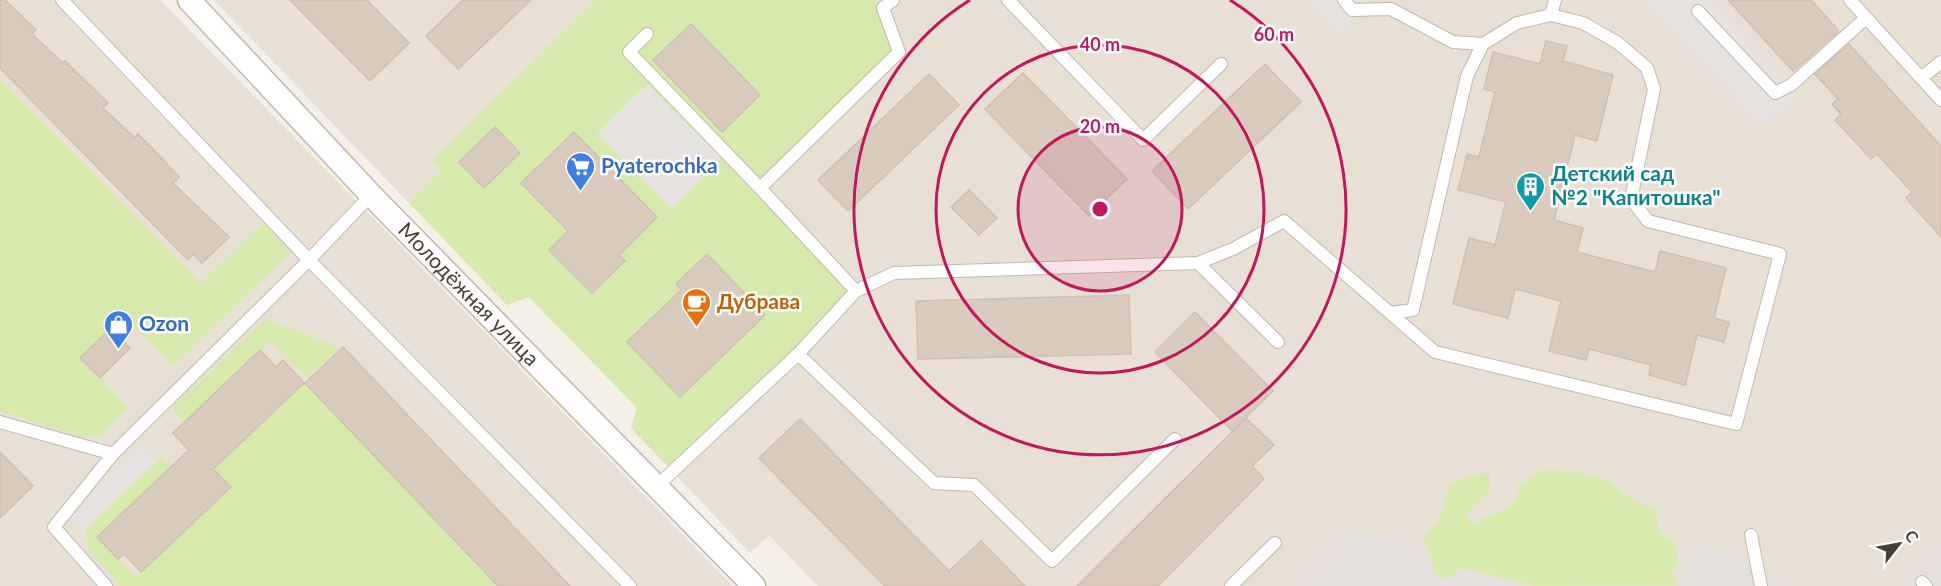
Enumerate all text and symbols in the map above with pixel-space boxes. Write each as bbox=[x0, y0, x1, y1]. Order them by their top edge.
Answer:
text: 60 m bbox=[1254, 23, 1294, 45]
text: 40 m bbox=[1080, 33, 1120, 55]
text: 20 m bbox=[1080, 115, 1120, 137]
supermarket icon: Pyaterochka bbox=[564, 150, 596, 192]
place label: Pyaterochka bbox=[601, 152, 718, 177]
place label: Детский сад №2 "Капитошка" bbox=[1551, 160, 1721, 209]
building icon: Детский сад №2 "Капитошка" bbox=[1514, 170, 1546, 212]
centre of rings bbox=[1090, 199, 1110, 219]
street label: Молодёжная улица bbox=[394, 217, 545, 370]
cafe icon: Дубрава bbox=[680, 286, 712, 328]
place label: Дубрава bbox=[717, 288, 800, 313]
shop icon: Ozon bbox=[102, 308, 134, 350]
place label: Ozon bbox=[139, 310, 189, 335]
north arrow bbox=[1869, 514, 1929, 574]
text: С bbox=[1901, 527, 1923, 546]

